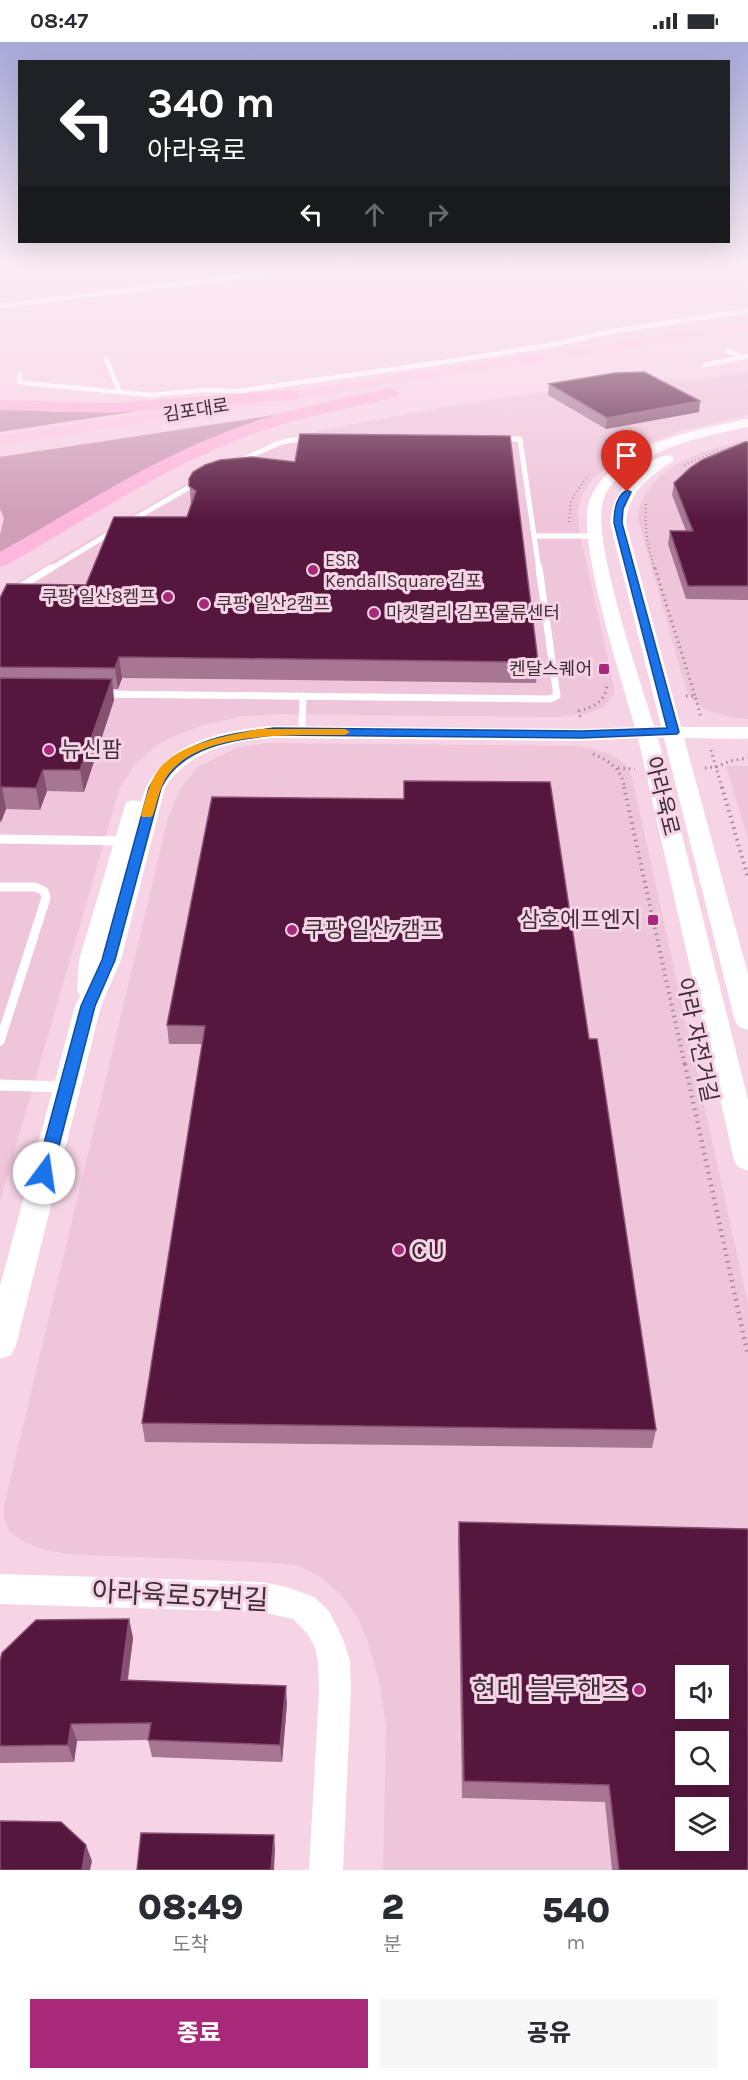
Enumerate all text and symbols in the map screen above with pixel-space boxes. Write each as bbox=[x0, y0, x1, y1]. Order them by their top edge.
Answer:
text: 08:47 bbox=[30, 8, 88, 34]
text: 340 m bbox=[147, 78, 275, 128]
icon: left bbox=[48, 84, 126, 162]
text: 아라육로 bbox=[147, 135, 246, 167]
icon: left bbox=[295, 198, 328, 231]
icon: ahead bbox=[358, 198, 391, 231]
icon: right bbox=[421, 198, 454, 231]
street label: 김포대로 bbox=[162, 394, 230, 426]
pin bbox=[601, 430, 652, 492]
icon: arrive bbox=[610, 439, 643, 472]
place label: ESR KendallSquare 김포 bbox=[325, 549, 482, 592]
marker: ESR KendallSquare 김포 bbox=[306, 563, 320, 577]
place label: 쿠팡 일산8켐프 bbox=[41, 586, 156, 608]
marker: 쿠팡 일산8켐프 bbox=[161, 590, 175, 604]
place label: 쿠팡 일산2캠프 bbox=[216, 593, 330, 615]
marker: 쿠팡 일산2캠프 bbox=[197, 597, 211, 611]
place label: 마켓컬리 김포 물류센터 bbox=[386, 602, 560, 624]
marker: 마켓컬리 김포 물류센터 bbox=[367, 606, 381, 620]
place label: 켄달스퀘어 bbox=[509, 658, 592, 680]
marker: 켄달스퀘어 bbox=[597, 662, 611, 676]
place label: 뉴신팜 bbox=[61, 737, 122, 763]
marker: 뉴신팜 bbox=[42, 743, 56, 757]
street label: 아라육로 bbox=[640, 754, 684, 838]
place label: 삼호에프엔지 bbox=[520, 907, 641, 933]
marker: 삼호에프엔지 bbox=[646, 913, 660, 927]
place label: 쿠팡 일산7캠프 bbox=[304, 917, 441, 943]
marker: 쿠팡 일산7캠프 bbox=[285, 923, 299, 937]
street label: 아라 자전거길 bbox=[671, 975, 723, 1105]
position arrow bbox=[12, 1141, 76, 1205]
place label: CU bbox=[411, 1234, 445, 1266]
marker: CU bbox=[392, 1243, 406, 1257]
street label: 아라육로57번길 bbox=[91, 1575, 269, 1617]
map controls bbox=[675, 1665, 729, 1851]
button: sound bbox=[675, 1665, 729, 1719]
place label: 현대 블루핸즈 bbox=[472, 1674, 627, 1706]
marker: 현대 블루핸즈 bbox=[632, 1683, 646, 1697]
button: search bbox=[675, 1731, 729, 1785]
button: layers bbox=[675, 1797, 729, 1851]
text: 08:49 bbox=[138, 1886, 244, 1928]
text: 2 bbox=[381, 1886, 404, 1928]
text: 540 bbox=[542, 1889, 610, 1931]
text: m bbox=[567, 1931, 585, 1954]
text: 도착 bbox=[172, 1933, 209, 1956]
text: 분 bbox=[383, 1933, 402, 1956]
button: 종료 bbox=[30, 1999, 368, 2068]
button: 공유 bbox=[380, 1999, 718, 2068]

